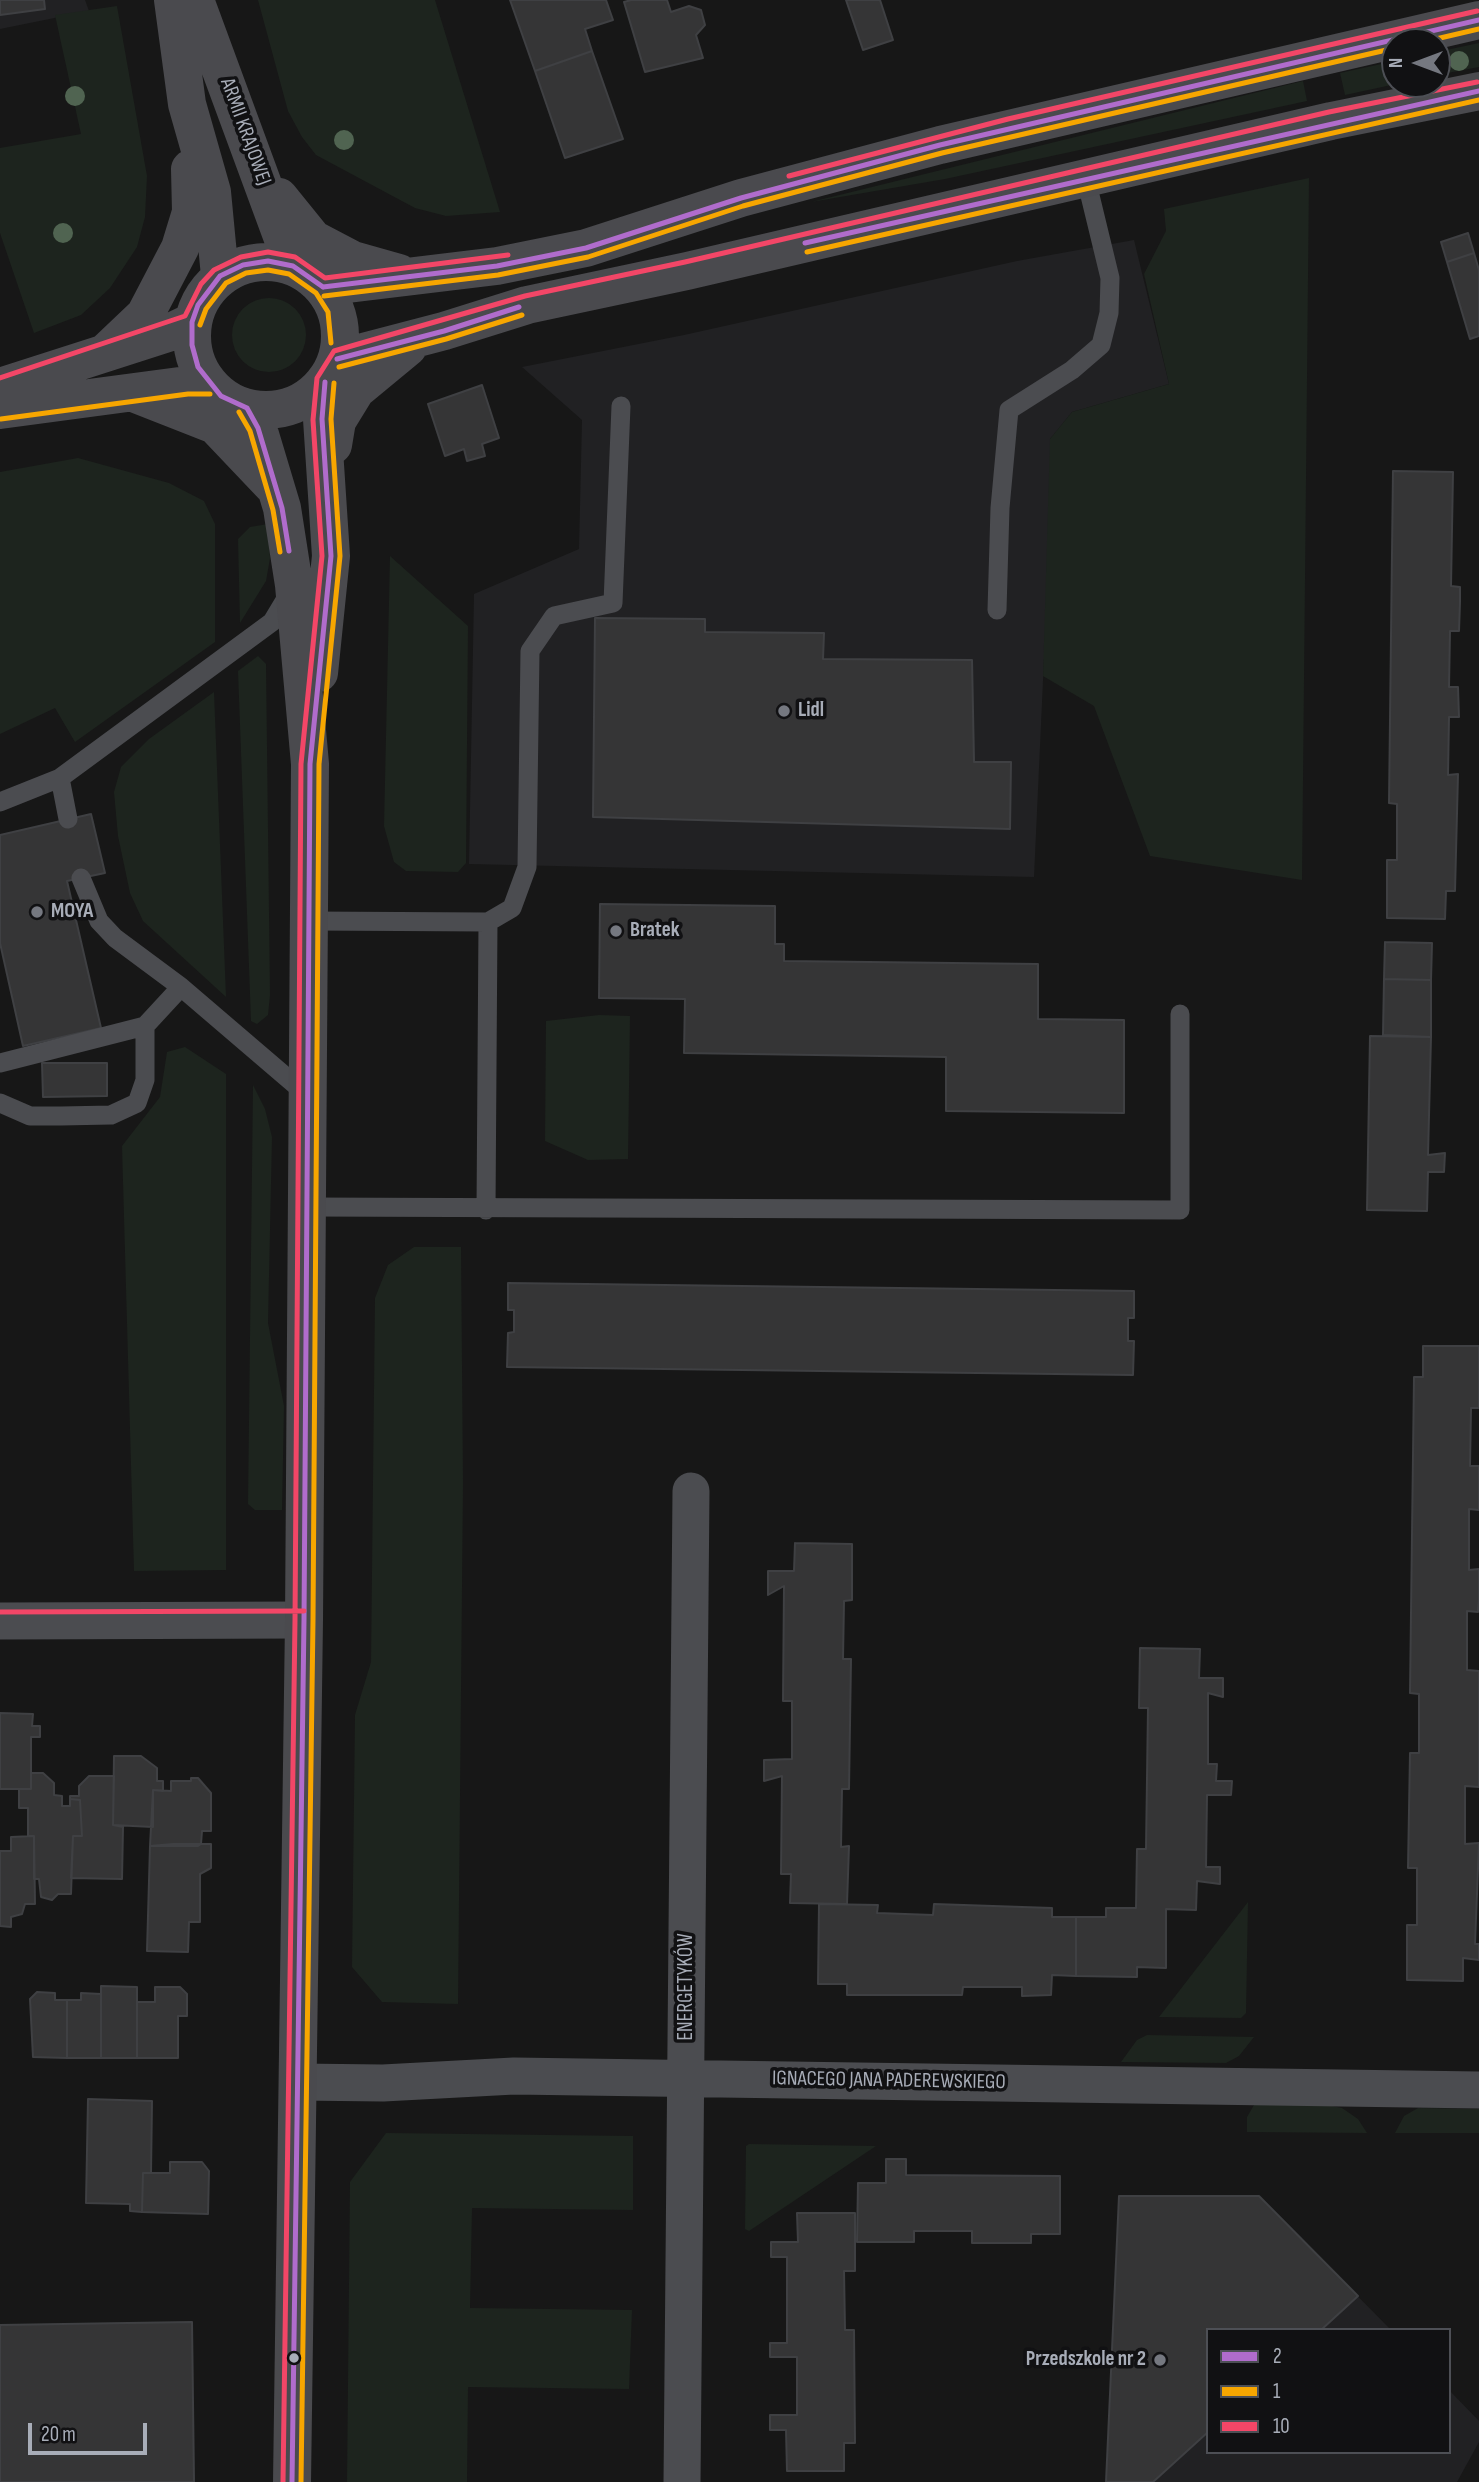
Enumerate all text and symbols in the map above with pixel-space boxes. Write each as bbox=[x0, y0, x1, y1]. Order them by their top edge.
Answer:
north arrow bbox=[1381, 28, 1451, 98]
text: N bbox=[1385, 58, 1408, 68]
street label: ARMII KRAJOWEJ bbox=[214, 75, 276, 189]
place label: Lidl bbox=[798, 698, 824, 724]
marker: Lidl bbox=[776, 703, 792, 719]
place label: MOYA bbox=[51, 899, 93, 925]
marker: MOYA bbox=[29, 904, 45, 920]
place label: Bratek bbox=[630, 918, 679, 944]
marker: Bratek bbox=[608, 923, 624, 939]
street label: ENERGETYKÓW bbox=[674, 1933, 700, 2041]
street label: IGNACEGO JANA PADEREWSKIEGO bbox=[772, 2066, 1006, 2096]
legend bbox=[1206, 2328, 1451, 2454]
text: 2 bbox=[1273, 2344, 1282, 2369]
place label: Przedszkole nr 2 bbox=[1026, 2347, 1146, 2373]
unlabelled marker bbox=[287, 2351, 301, 2365]
marker: Przedszkole nr 2 bbox=[1152, 2352, 1168, 2368]
text: 1 bbox=[1273, 2379, 1280, 2404]
scale bar bbox=[32, 2408, 150, 2452]
text: 10 bbox=[1273, 2414, 1290, 2439]
text: 20 m bbox=[41, 2422, 76, 2447]

